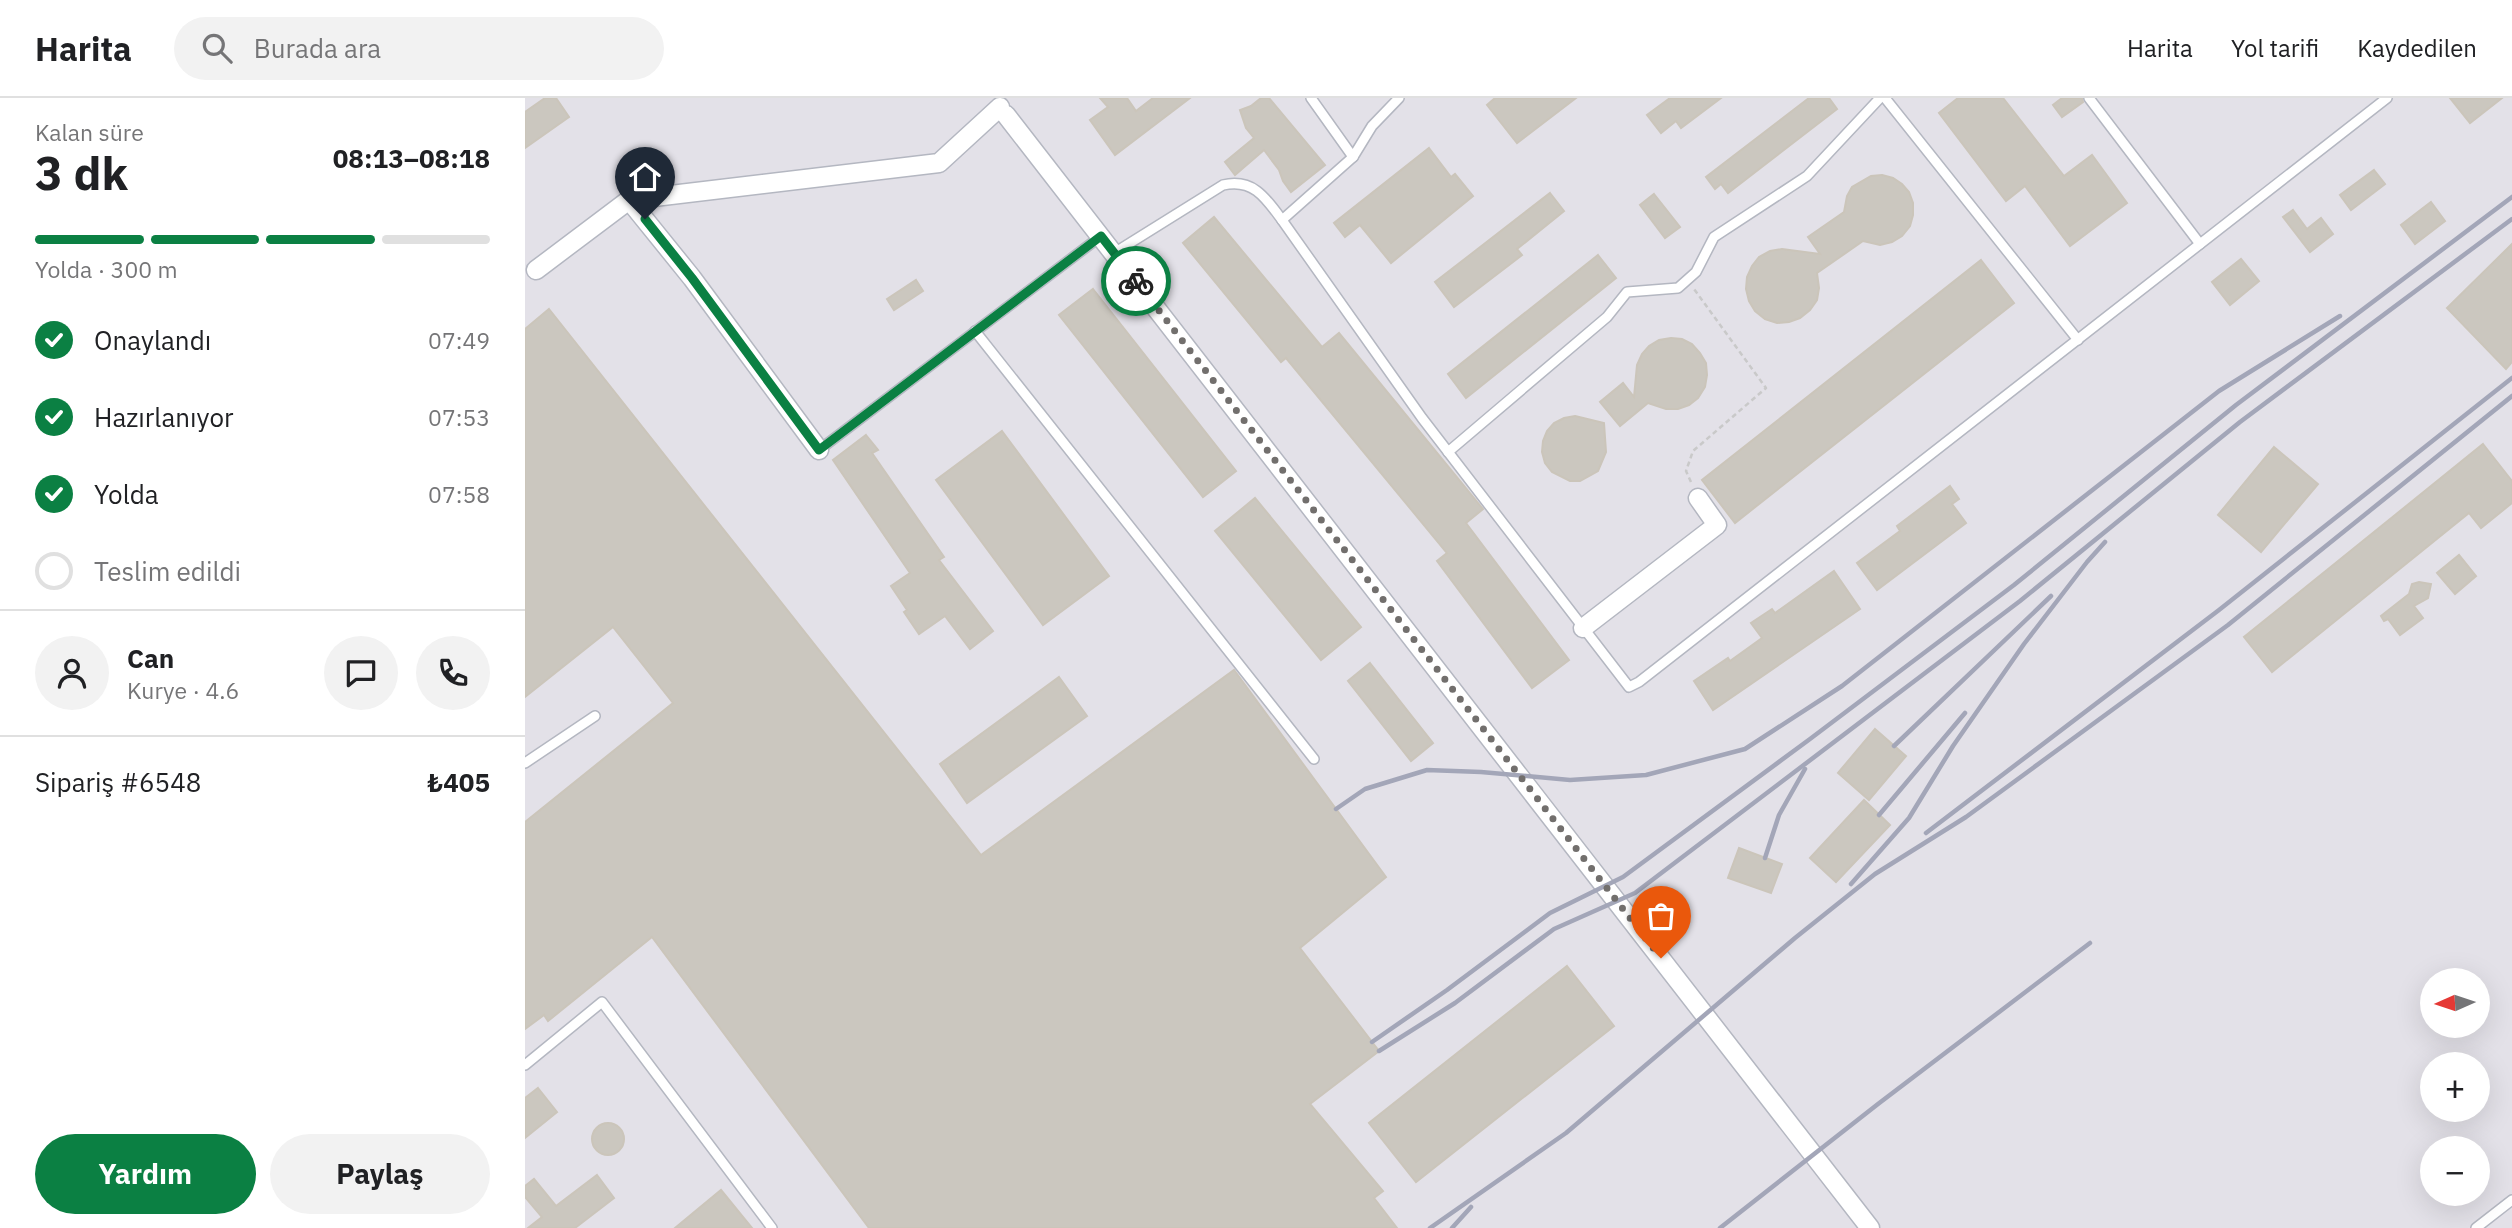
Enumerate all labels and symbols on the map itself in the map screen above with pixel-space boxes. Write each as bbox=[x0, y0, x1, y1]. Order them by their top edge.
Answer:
pin bbox=[615, 147, 675, 219]
courier bbox=[1101, 246, 1171, 316]
pin bbox=[1631, 886, 1691, 958]
north arrow bbox=[2420, 968, 2490, 1038]

